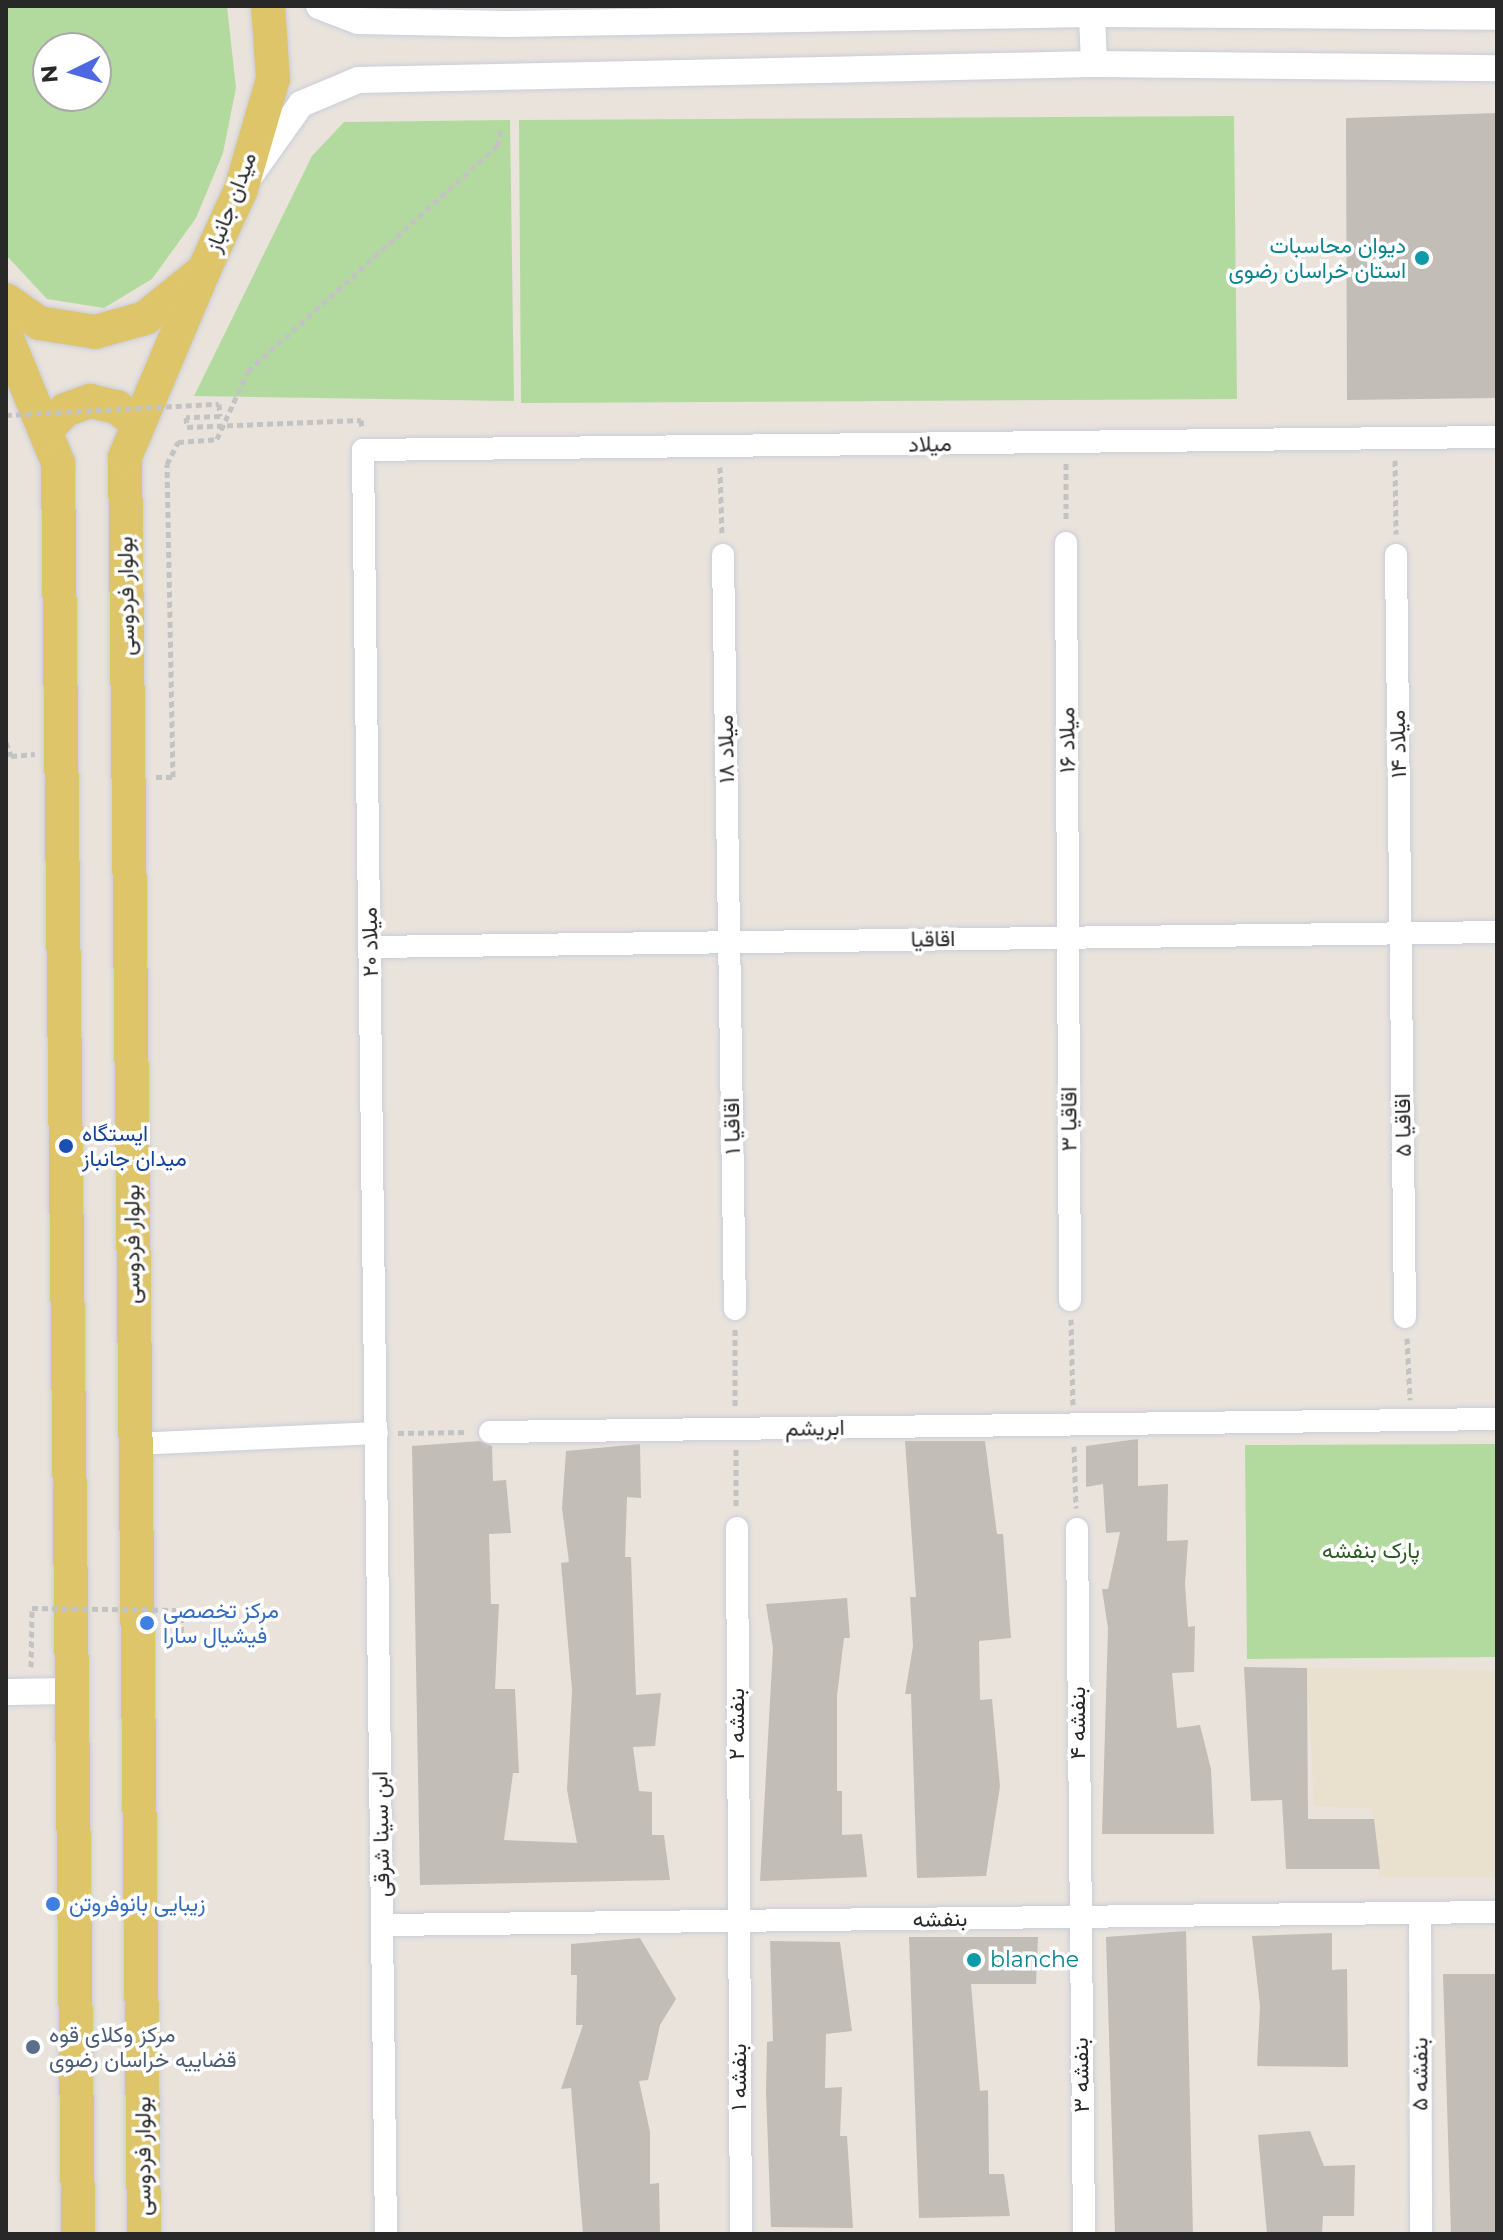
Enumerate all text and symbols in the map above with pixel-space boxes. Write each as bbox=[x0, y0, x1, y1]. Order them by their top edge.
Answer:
north arrow bbox=[32, 32, 112, 112]
text: N bbox=[35, 64, 64, 84]
street label: میدان جانباز bbox=[200, 148, 262, 256]
place label: دیوان محاسبات استان خراسان رضوی bbox=[1229, 232, 1406, 284]
marker: دیوان محاسبات استان خراسان رضوی bbox=[1413, 249, 1431, 267]
street label: میلاد bbox=[908, 430, 952, 458]
street label: بولوار فردوسی bbox=[112, 536, 140, 656]
street label: میلاد ۱۶ bbox=[1054, 707, 1080, 773]
street label: میلاد ۱۴ bbox=[1384, 710, 1412, 778]
street label: میلاد ۱۸ bbox=[712, 714, 740, 784]
street label: میلاد ۲۰ bbox=[356, 907, 384, 977]
street label: اقاقیا bbox=[910, 925, 956, 953]
street label: اقاقیا ۳ bbox=[1056, 1087, 1082, 1151]
street label: اقاقیا ۵ bbox=[1389, 1093, 1417, 1157]
street label: اقاقیا ۱ bbox=[718, 1097, 746, 1155]
place label: ایستگاه میدان جانباز bbox=[82, 1120, 187, 1172]
marker: ایستگاه میدان جانباز bbox=[57, 1137, 75, 1155]
street label: بولوار فردوسی bbox=[119, 1184, 145, 1304]
street label: ابریشم bbox=[785, 1414, 845, 1442]
park label: پارک بنفشه bbox=[1322, 1538, 1420, 1564]
place label: مرکز تخصصی فیشیال سارا bbox=[163, 1597, 279, 1648]
marker: مرکز تخصصی فیشیال سارا bbox=[138, 1614, 156, 1632]
street label: بنفشه ۴ bbox=[1065, 1686, 1091, 1760]
street label: بنفشه ۲ bbox=[724, 1688, 750, 1760]
street label: ابن سینا شرقی bbox=[367, 1771, 395, 1897]
place label: زیبایی بانوفروتن bbox=[69, 1891, 206, 1917]
marker: زیبایی بانوفروتن bbox=[44, 1895, 62, 1913]
street label: بنفشه bbox=[912, 1905, 968, 1933]
place label: blanche bbox=[990, 1947, 1079, 1973]
marker: blanche bbox=[965, 1951, 983, 1969]
place label: مرکز وکلای قوه قضاییه خراسان رضوی bbox=[49, 2021, 237, 2072]
street label: بنفشه ۳ bbox=[1067, 2037, 1095, 2113]
street label: بنفشه ۵ bbox=[1407, 2037, 1433, 2111]
marker: مرکز وکلای قوه قضاییه خراسان رضوی bbox=[24, 2038, 42, 2056]
street label: بنفشه ۱ bbox=[726, 2044, 752, 2110]
street label: بولوار فردوسی bbox=[130, 2096, 156, 2216]

